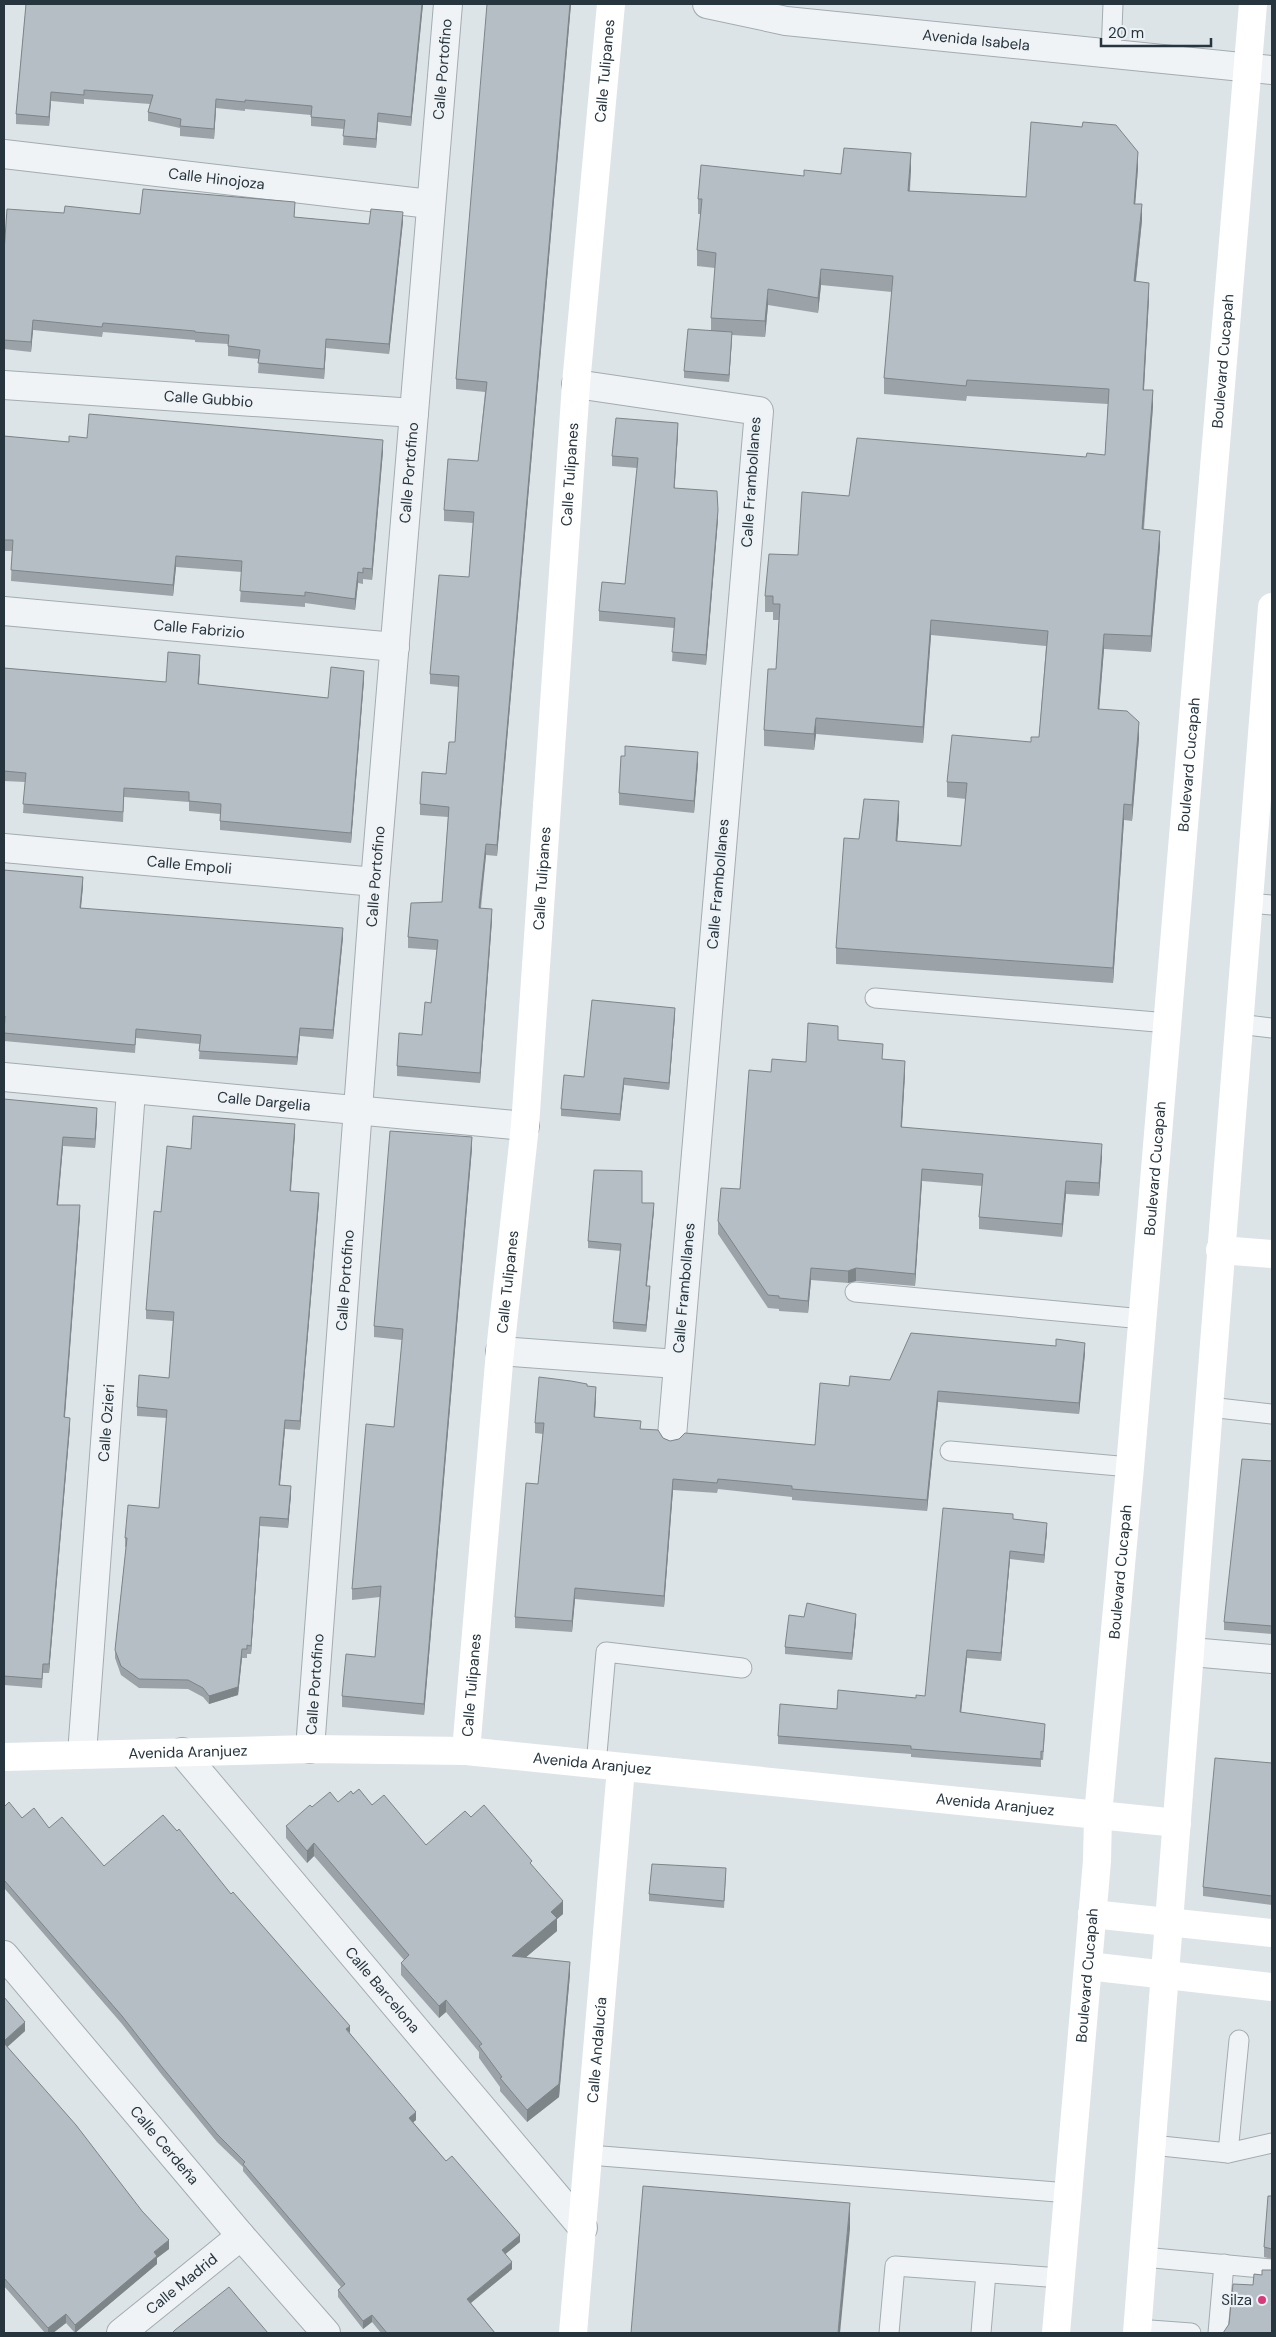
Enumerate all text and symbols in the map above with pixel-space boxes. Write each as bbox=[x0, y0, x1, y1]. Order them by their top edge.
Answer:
scale bar bbox=[1101, 15, 1211, 47]
street label: Calle Portofino bbox=[428, 18, 457, 121]
street label: Calle Tulipanes bbox=[590, 18, 620, 123]
text: 20 m bbox=[1108, 23, 1144, 43]
street label: Avenida Isabela bbox=[922, 25, 1031, 56]
street label: Calle Hinojoza bbox=[167, 163, 266, 195]
street label: Boulevard Cucapah bbox=[1207, 293, 1239, 429]
street label: Calle Gubbio bbox=[163, 386, 254, 412]
street label: Calle Frambollanes bbox=[736, 416, 766, 548]
street label: Calle Portofino bbox=[395, 421, 423, 524]
street label: Calle Tulipanes bbox=[556, 422, 583, 527]
street label: Calle Fabrizio bbox=[153, 615, 246, 643]
street label: Boulevard Cucapah bbox=[1173, 697, 1205, 833]
street label: Calle Frambollanes bbox=[702, 818, 734, 950]
street label: Calle Portofino bbox=[362, 825, 390, 928]
street label: Calle Tulipanes bbox=[528, 826, 556, 931]
street label: Calle Empoli bbox=[146, 851, 233, 879]
street label: Calle Dargelia bbox=[216, 1087, 311, 1116]
street label: Boulevard Cucapah bbox=[1139, 1100, 1171, 1236]
street label: Calle Frambollanes bbox=[668, 1222, 700, 1354]
street label: Calle Portofino bbox=[331, 1229, 359, 1332]
street label: Calle Tulipanes bbox=[492, 1229, 523, 1334]
street label: Calle Ozieri bbox=[94, 1383, 119, 1463]
street label: Boulevard Cucapah bbox=[1104, 1504, 1136, 1640]
street label: Calle Portofino bbox=[301, 1633, 329, 1736]
street label: Calle Tulipanes bbox=[457, 1633, 486, 1738]
street label: Avenida Aranjuez bbox=[128, 1741, 248, 1764]
street label: Avenida Aranjuez bbox=[532, 1748, 653, 1780]
street label: Avenida Aranjuez bbox=[935, 1789, 1056, 1821]
street label: Boulevard Cucapah bbox=[1071, 1907, 1103, 2043]
street label: Calle Barcelona bbox=[340, 1943, 424, 2037]
street label: Calle Andalucía bbox=[583, 1996, 612, 2104]
street label: Calle Cerdeña bbox=[125, 2102, 204, 2189]
street label: Calle Madrid bbox=[142, 2249, 222, 2319]
place label: Silza bbox=[1221, 2290, 1252, 2310]
marker: Silza bbox=[1256, 2294, 1268, 2306]

